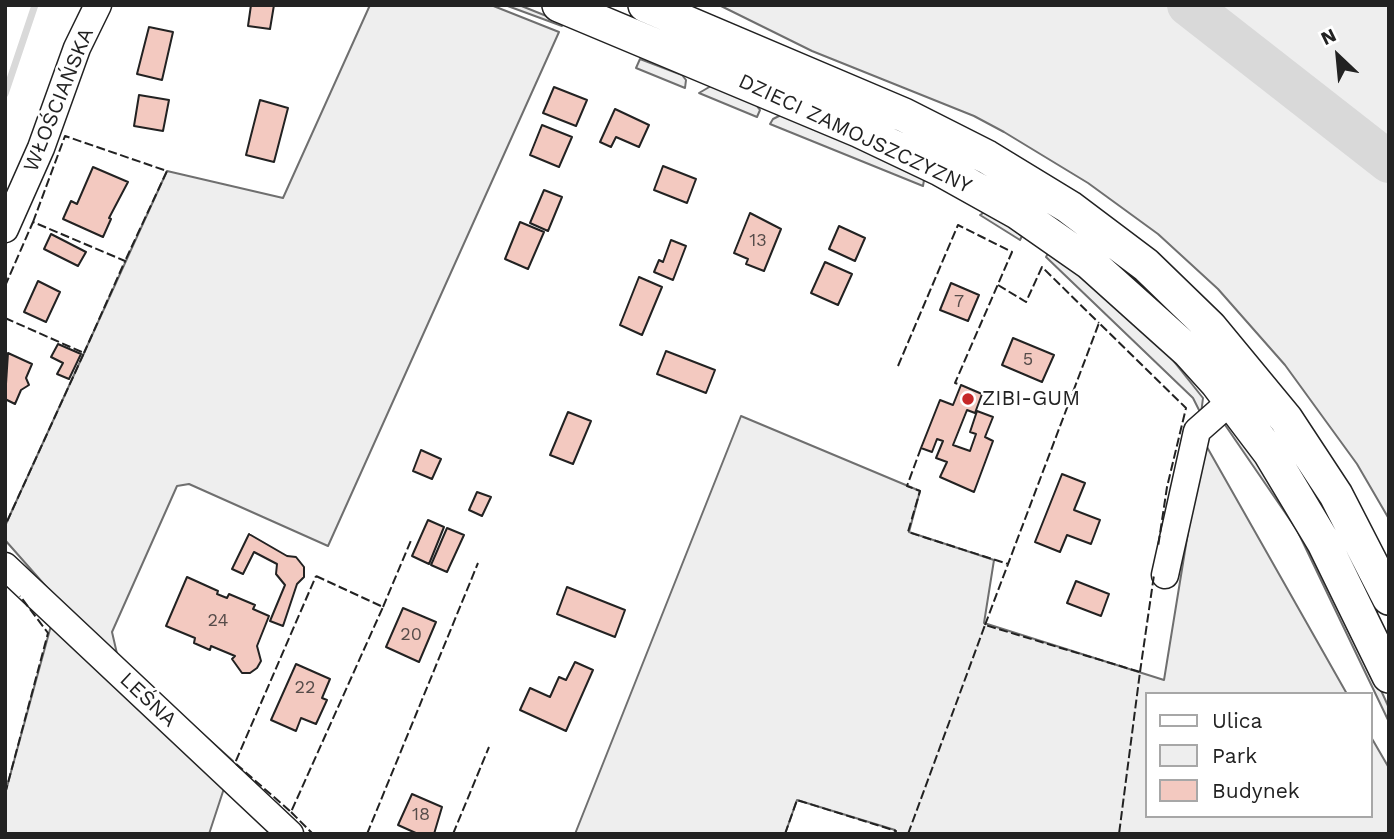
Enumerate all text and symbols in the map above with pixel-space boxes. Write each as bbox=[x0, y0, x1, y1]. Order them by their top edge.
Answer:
north arrow bbox=[1303, 21, 1373, 91]
text: N bbox=[1317, 23, 1340, 50]
street label: WŁOŚCIAŃSKA bbox=[19, 24, 99, 176]
street label: DZIECI ZAMOJSZCZYZNY bbox=[734, 69, 976, 199]
house number: 13 bbox=[749, 230, 767, 252]
house number: 7 bbox=[954, 291, 964, 313]
house number: 5 bbox=[1023, 349, 1033, 371]
place label: ZIBI-GUM bbox=[982, 386, 1080, 412]
marker: ZIBI-GUM bbox=[960, 391, 976, 407]
house number: 24 bbox=[208, 610, 228, 632]
house number: 20 bbox=[400, 624, 422, 646]
street label: LEŚNA bbox=[114, 667, 182, 733]
house number: 22 bbox=[295, 677, 315, 699]
legend bbox=[1146, 692, 1373, 818]
text: Ulica bbox=[1212, 708, 1262, 733]
text: Park bbox=[1212, 743, 1257, 768]
text: Budynek bbox=[1212, 778, 1300, 803]
house number: 18 bbox=[412, 804, 430, 826]

